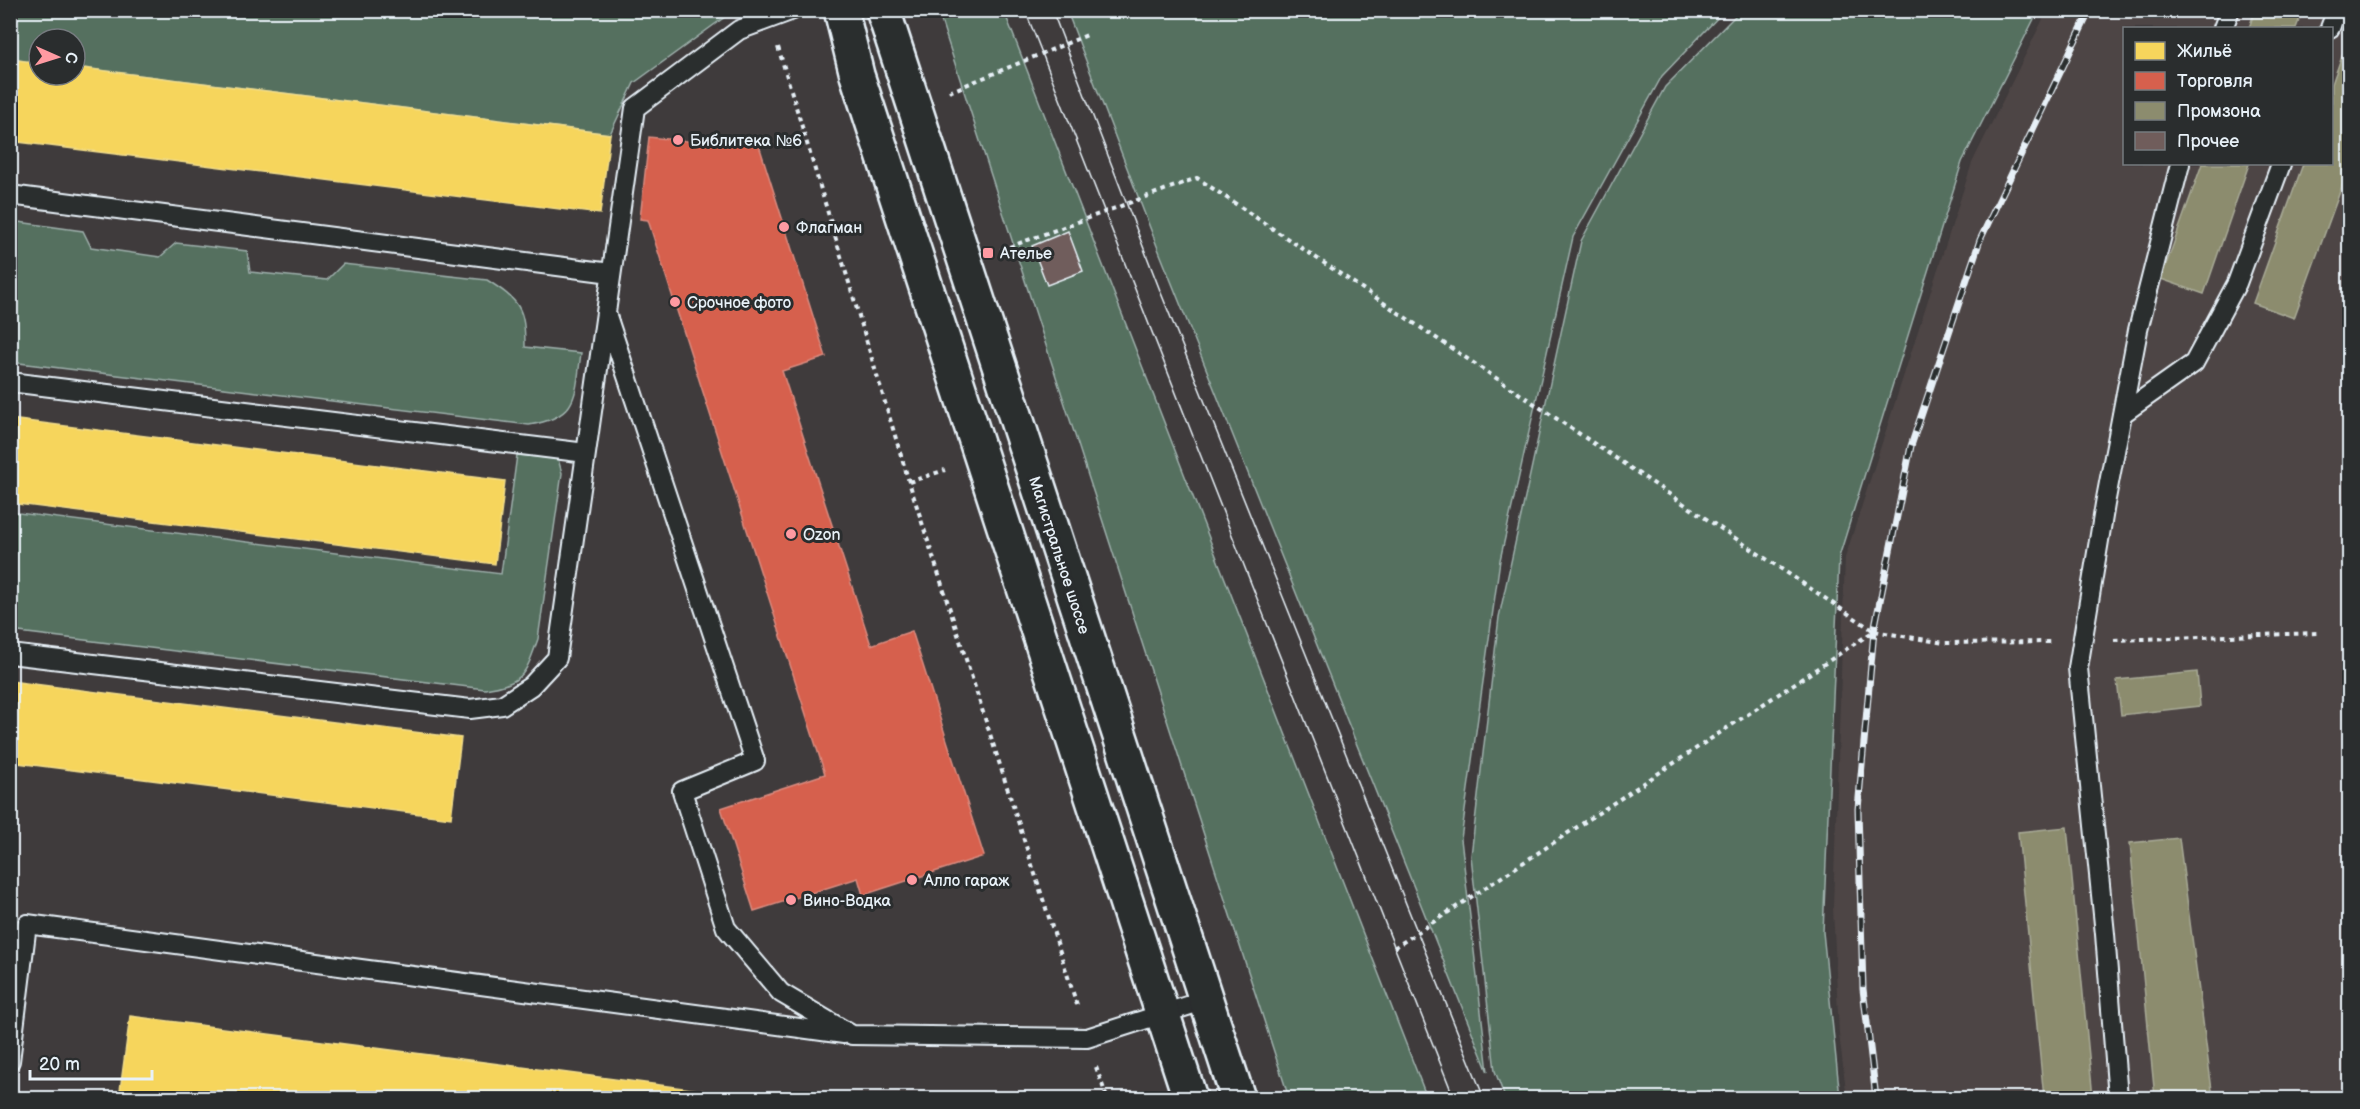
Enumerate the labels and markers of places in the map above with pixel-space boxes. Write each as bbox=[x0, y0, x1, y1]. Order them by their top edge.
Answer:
place label: Библитека №6 bbox=[690, 132, 802, 151]
marker: Библитека №6 bbox=[671, 133, 685, 147]
place label: Флагман bbox=[796, 219, 862, 238]
marker: Флагман bbox=[777, 220, 791, 234]
place label: Ателье bbox=[999, 245, 1052, 264]
marker: Ателье bbox=[981, 246, 995, 260]
place label: Срочное фото bbox=[687, 294, 791, 313]
marker: Срочное фото bbox=[668, 295, 682, 309]
place label: Ozon bbox=[803, 526, 841, 545]
marker: Ozon bbox=[784, 527, 798, 541]
place label: Алло гараж bbox=[923, 872, 1010, 891]
marker: Алло гараж bbox=[905, 873, 919, 887]
place label: Вино-Водка bbox=[803, 892, 891, 911]
marker: Вино-Водка bbox=[784, 893, 798, 907]

